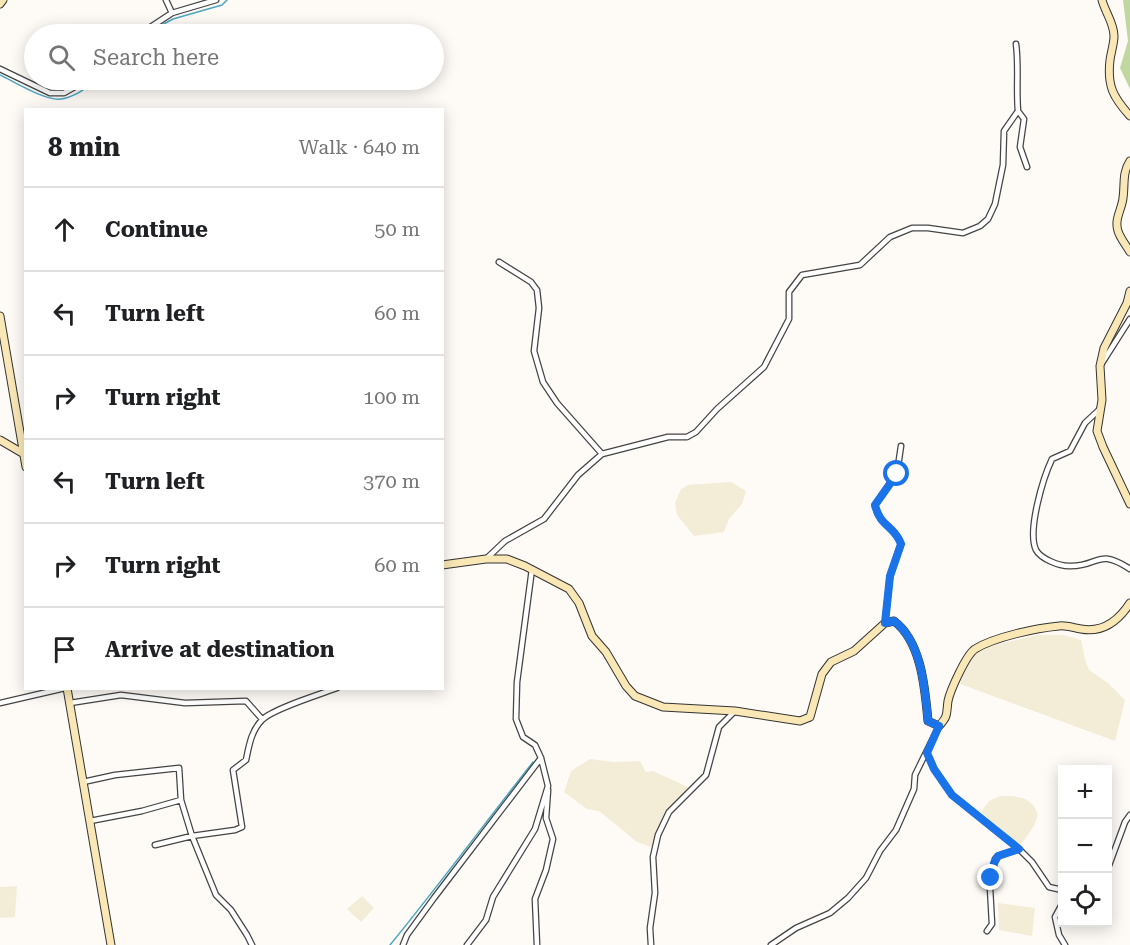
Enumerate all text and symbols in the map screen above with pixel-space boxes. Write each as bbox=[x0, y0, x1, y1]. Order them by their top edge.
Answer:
search box bbox=[24, 24, 444, 90]
icon: search bbox=[45, 41, 78, 74]
text: Search here bbox=[93, 45, 219, 70]
text: 8 min bbox=[48, 132, 120, 162]
text: Walk · 640 m bbox=[299, 135, 420, 159]
icon: ahead bbox=[48, 213, 81, 246]
text: Continue bbox=[105, 217, 208, 242]
text: 50 m bbox=[374, 217, 420, 241]
icon: left bbox=[48, 297, 81, 330]
text: Turn left bbox=[105, 301, 205, 326]
text: 60 m bbox=[374, 301, 420, 325]
icon: right bbox=[48, 381, 81, 414]
text: Turn right bbox=[105, 385, 220, 410]
text: 100 m bbox=[363, 385, 420, 409]
route start bbox=[883, 460, 909, 486]
icon: left bbox=[48, 465, 81, 498]
text: Turn left bbox=[105, 469, 205, 494]
text: 370 m bbox=[363, 469, 420, 493]
icon: right bbox=[48, 549, 81, 582]
text: Turn right bbox=[105, 553, 220, 578]
text: 60 m bbox=[374, 553, 420, 577]
icon: arrive bbox=[48, 633, 81, 666]
text: Arrive at destination bbox=[105, 637, 334, 662]
map controls bbox=[1058, 765, 1112, 927]
button: + bbox=[1058, 765, 1112, 819]
button: − bbox=[1058, 819, 1112, 873]
route end bbox=[977, 864, 1003, 890]
button: locate bbox=[1058, 873, 1112, 927]

